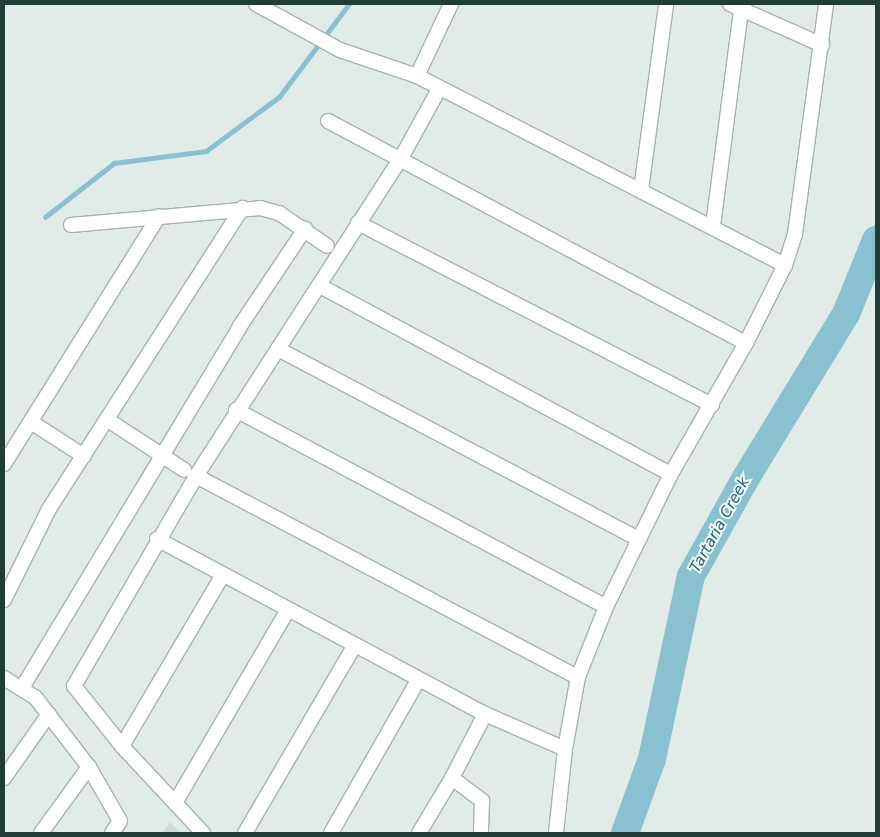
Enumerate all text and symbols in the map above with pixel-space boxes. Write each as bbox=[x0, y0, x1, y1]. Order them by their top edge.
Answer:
water label: Tartaria Creek bbox=[686, 474, 754, 576]

